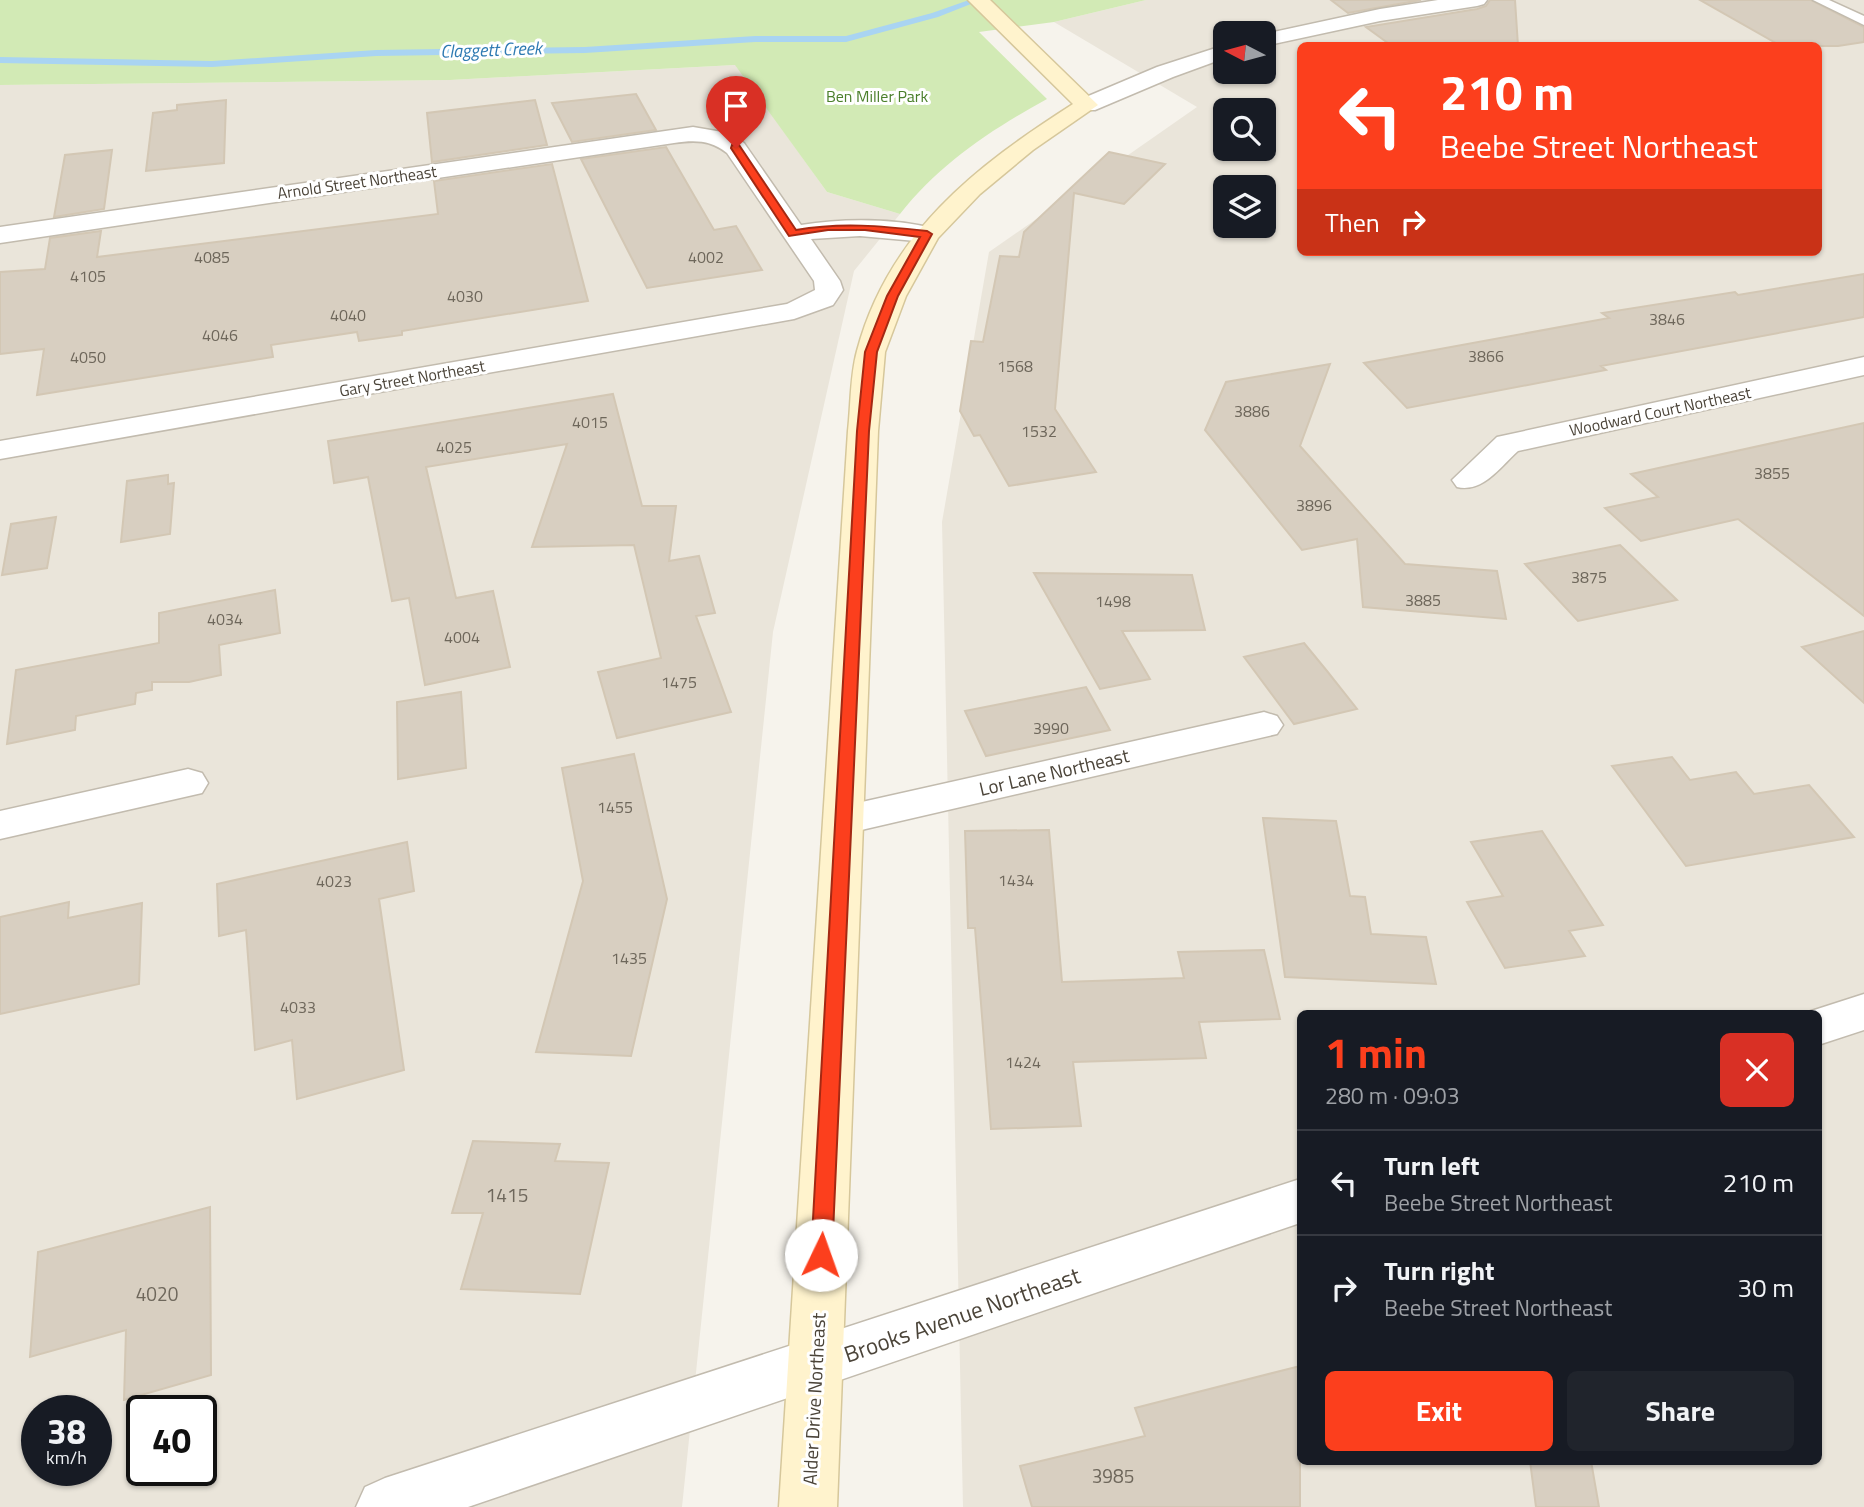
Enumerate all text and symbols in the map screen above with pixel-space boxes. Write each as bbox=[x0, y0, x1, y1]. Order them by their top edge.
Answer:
north arrow bbox=[1213, 21, 1276, 84]
map controls bbox=[1213, 21, 1276, 238]
water label: Claggett Creek bbox=[440, 34, 544, 65]
text: 210 m bbox=[1440, 54, 1574, 129]
icon: left bbox=[1325, 70, 1416, 161]
pin bbox=[706, 76, 766, 148]
park label: Ben Miller Park bbox=[826, 84, 928, 108]
icon: arrive bbox=[717, 87, 755, 125]
button: search bbox=[1213, 98, 1276, 161]
text: Beebe Street Northeast bbox=[1440, 122, 1758, 170]
street label: Arnold Street Northeast bbox=[276, 159, 439, 205]
button: layers bbox=[1213, 175, 1276, 238]
text: Then bbox=[1325, 203, 1380, 242]
icon: right bbox=[1394, 203, 1432, 241]
house number: 4085 bbox=[194, 245, 230, 269]
house number: 4002 bbox=[688, 245, 724, 269]
house number: 4105 bbox=[70, 264, 106, 288]
house number: 4030 bbox=[447, 284, 483, 308]
house number: 4040 bbox=[330, 303, 366, 327]
house number: 3846 bbox=[1649, 307, 1685, 331]
house number: 4046 bbox=[202, 323, 238, 347]
house number: 3866 bbox=[1468, 344, 1504, 368]
house number: 4050 bbox=[70, 345, 106, 369]
street label: Gary Street Northeast bbox=[337, 353, 487, 403]
house number: 1568 bbox=[997, 354, 1033, 378]
street label: Woodward Court Northeast bbox=[1567, 380, 1753, 442]
house number: 3886 bbox=[1234, 399, 1270, 423]
house number: 4015 bbox=[572, 410, 608, 434]
house number: 1532 bbox=[1021, 419, 1057, 443]
house number: 4025 bbox=[436, 435, 472, 459]
house number: 3855 bbox=[1754, 461, 1790, 485]
house number: 3896 bbox=[1296, 493, 1332, 517]
house number: 3875 bbox=[1571, 565, 1607, 589]
house number: 3885 bbox=[1405, 588, 1441, 612]
house number: 1498 bbox=[1095, 589, 1131, 613]
house number: 4034 bbox=[207, 607, 243, 631]
house number: 4004 bbox=[444, 625, 480, 649]
house number: 1475 bbox=[661, 670, 697, 694]
house number: 3990 bbox=[1033, 716, 1069, 740]
street label: Lor Lane Northeast bbox=[976, 740, 1132, 803]
house number: 1455 bbox=[597, 795, 633, 819]
house number: 1434 bbox=[998, 868, 1034, 892]
house number: 4023 bbox=[316, 869, 352, 893]
house number: 1435 bbox=[611, 946, 647, 970]
house number: 4033 bbox=[280, 995, 316, 1019]
text: 1 min bbox=[1325, 1020, 1427, 1084]
button: close bbox=[1720, 1033, 1794, 1107]
house number: 1424 bbox=[1005, 1050, 1041, 1074]
text: 280 m · 09:03 bbox=[1325, 1078, 1460, 1113]
text: Turn left bbox=[1384, 1146, 1479, 1185]
text: 210 m bbox=[1723, 1163, 1794, 1202]
icon: left bbox=[1325, 1164, 1363, 1202]
house number: 1415 bbox=[486, 1180, 528, 1209]
text: Beebe Street Northeast bbox=[1384, 1185, 1612, 1220]
position arrow bbox=[784, 1218, 858, 1292]
text: Turn right bbox=[1384, 1251, 1495, 1290]
street label: Brooks Avenue Northeast bbox=[839, 1258, 1085, 1371]
text: 30 m bbox=[1737, 1268, 1794, 1307]
icon: right bbox=[1325, 1269, 1363, 1307]
house number: 4020 bbox=[136, 1279, 178, 1308]
text: Beebe Street Northeast bbox=[1384, 1290, 1612, 1325]
street label: Alder Drive Northeast bbox=[795, 1312, 833, 1486]
button: Exit bbox=[1325, 1371, 1553, 1451]
button: Share bbox=[1567, 1371, 1794, 1451]
speed limit sign: 40 bbox=[126, 1395, 217, 1486]
text: 38 bbox=[47, 1404, 86, 1458]
text: km/h bbox=[46, 1444, 87, 1471]
house number: 3985 bbox=[1092, 1461, 1134, 1490]

